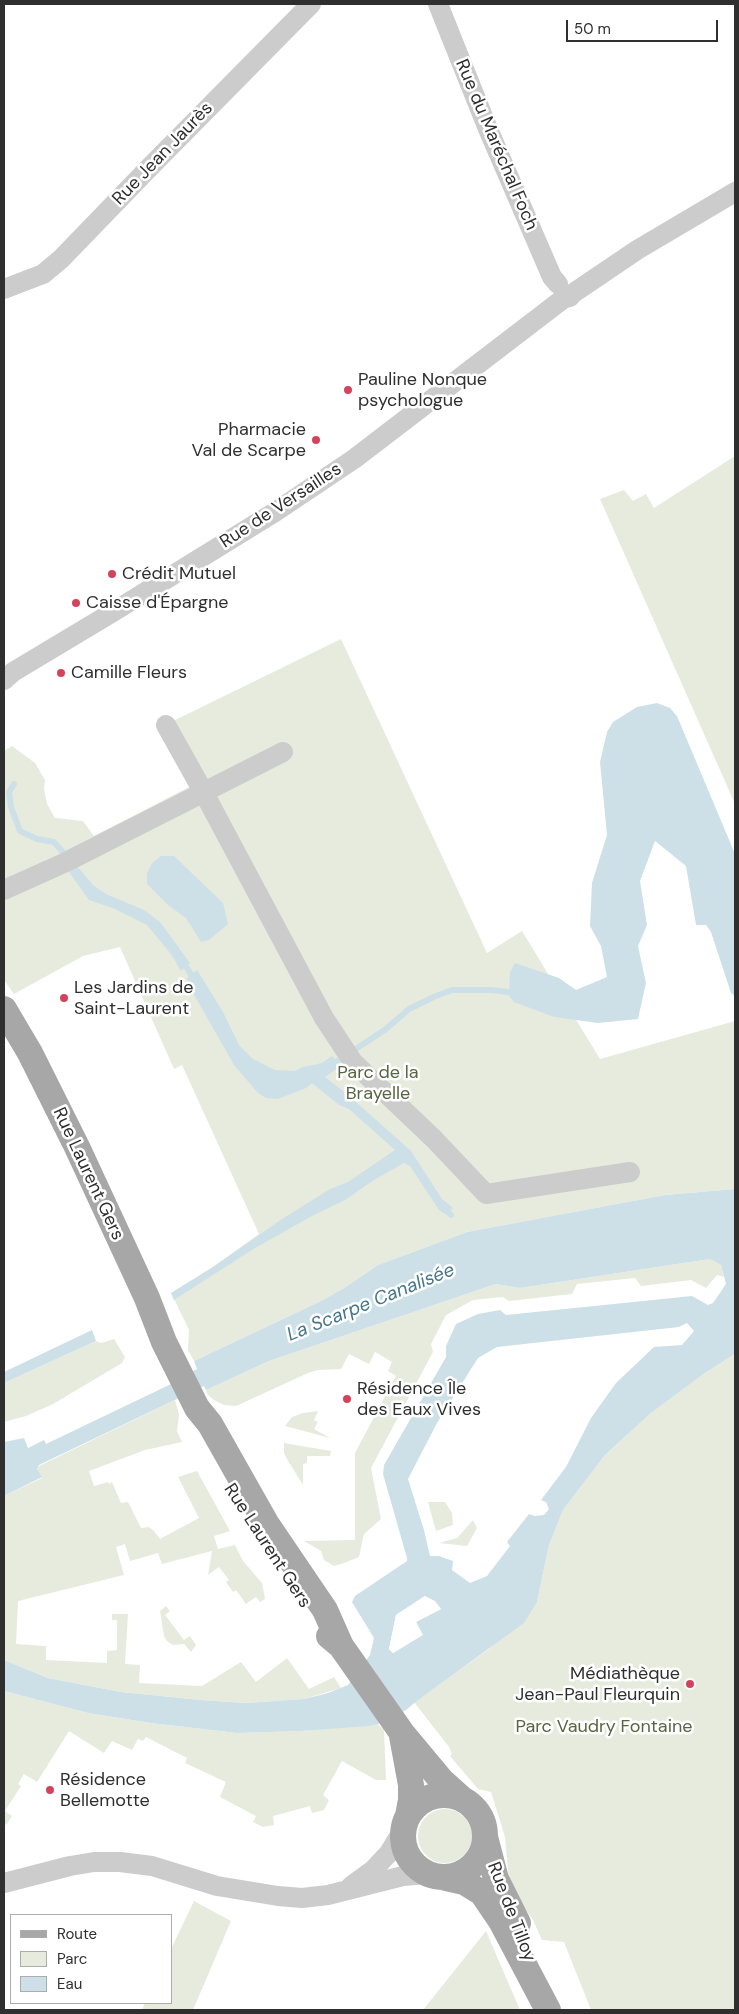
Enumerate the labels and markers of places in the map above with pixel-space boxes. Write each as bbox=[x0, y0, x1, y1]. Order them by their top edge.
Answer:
place label: Pauline Nonque psychologue bbox=[358, 369, 487, 412]
marker: Pauline Nonque psychologue bbox=[342, 384, 354, 396]
place label: Pharmacie Val de Scarpe bbox=[191, 419, 306, 462]
marker: Pharmacie Val de Scarpe bbox=[310, 434, 322, 446]
place label: Crédit Mutuel bbox=[122, 563, 236, 585]
marker: Crédit Mutuel bbox=[106, 568, 118, 580]
place label: Caisse d'Épargne bbox=[86, 592, 229, 614]
marker: Caisse d'Épargne bbox=[70, 597, 82, 609]
place label: Camille Fleurs bbox=[71, 662, 187, 684]
marker: Camille Fleurs bbox=[55, 667, 67, 679]
place label: Les Jardins de Saint-Laurent bbox=[74, 977, 194, 1020]
marker: Les Jardins de Saint-Laurent bbox=[58, 992, 70, 1004]
place label: Résidence Île des Eaux Vives bbox=[357, 1378, 481, 1420]
marker: Résidence Île des Eaux Vives bbox=[341, 1393, 353, 1405]
place label: Médiathèque Jean-Paul Fleurquin bbox=[515, 1663, 680, 1706]
marker: Médiathèque Jean-Paul Fleurquin bbox=[684, 1678, 696, 1690]
place label: Résidence Bellemotte bbox=[60, 1769, 150, 1812]
marker: Résidence Bellemotte bbox=[44, 1784, 56, 1796]

